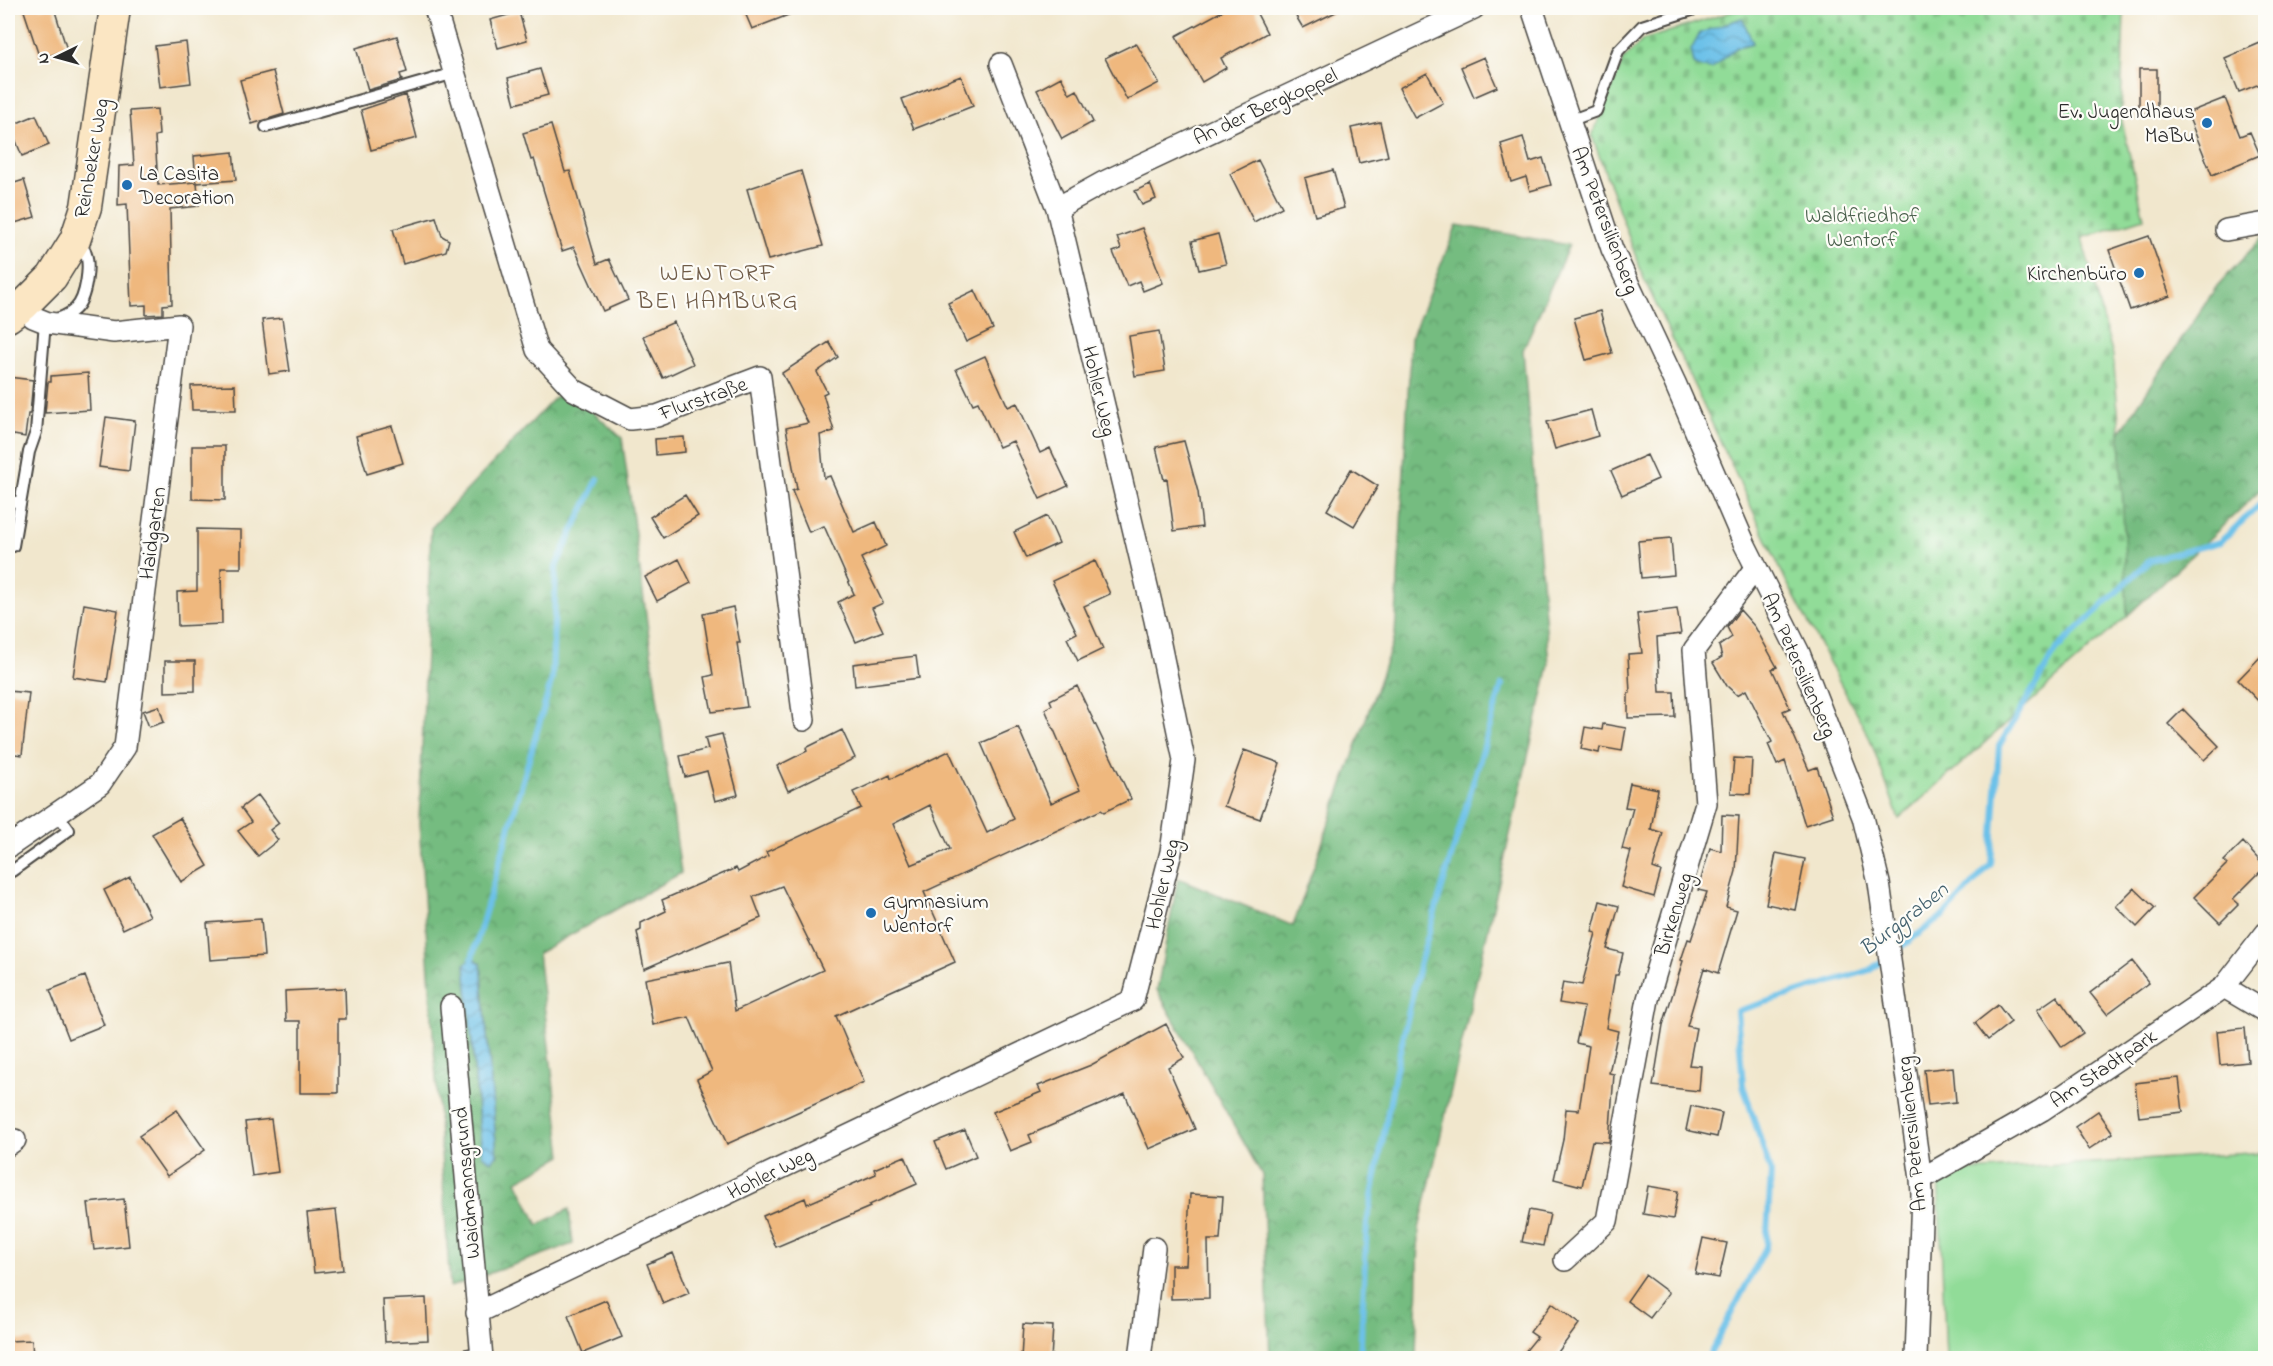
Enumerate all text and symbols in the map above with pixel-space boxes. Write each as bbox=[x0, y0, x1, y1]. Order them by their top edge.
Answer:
north arrow bbox=[27, 27, 87, 87]
text: N bbox=[32, 52, 56, 65]
street label: An der Bergkoppel bbox=[1189, 61, 1344, 156]
street label: Reinbeker Weg bbox=[68, 96, 120, 221]
place label: Ev. Jugendhaus MaBu bbox=[2057, 98, 2195, 152]
marker: Ev. Jugendhaus MaBu bbox=[2200, 116, 2214, 130]
street label: Am Petersilienberg bbox=[1560, 143, 1646, 300]
place label: La Casita Decoration bbox=[138, 160, 234, 214]
marker: La Casita Decoration bbox=[120, 178, 134, 192]
park label: Waldfriedhof Wentorf bbox=[1805, 202, 1919, 256]
district label: WENTORF BEI HAMBURG bbox=[636, 257, 799, 320]
place label: Kirchenbüro bbox=[2027, 260, 2127, 290]
marker: Kirchenbüro bbox=[2132, 266, 2146, 280]
street label: Hohler Weg bbox=[1071, 343, 1123, 440]
street label: Flurstraße bbox=[655, 370, 752, 430]
street label: Haidgarten bbox=[133, 485, 177, 582]
street label: Am Petersilienberg bbox=[1751, 589, 1844, 744]
street label: Hohler Weg bbox=[1139, 836, 1191, 933]
street label: Birkenweg bbox=[1648, 869, 1704, 962]
water label: Burggraben bbox=[1854, 875, 1957, 965]
place label: Gymnasium Wentorf bbox=[883, 888, 989, 942]
marker: Gymnasium Wentorf bbox=[864, 906, 878, 920]
street label: Am Stadtpark bbox=[2044, 1022, 2164, 1117]
street label: Am Petersilienberg bbox=[1890, 1055, 1938, 1213]
street label: Waidmannsgrund bbox=[446, 1105, 492, 1260]
street label: Hohler Weg bbox=[723, 1141, 820, 1210]

